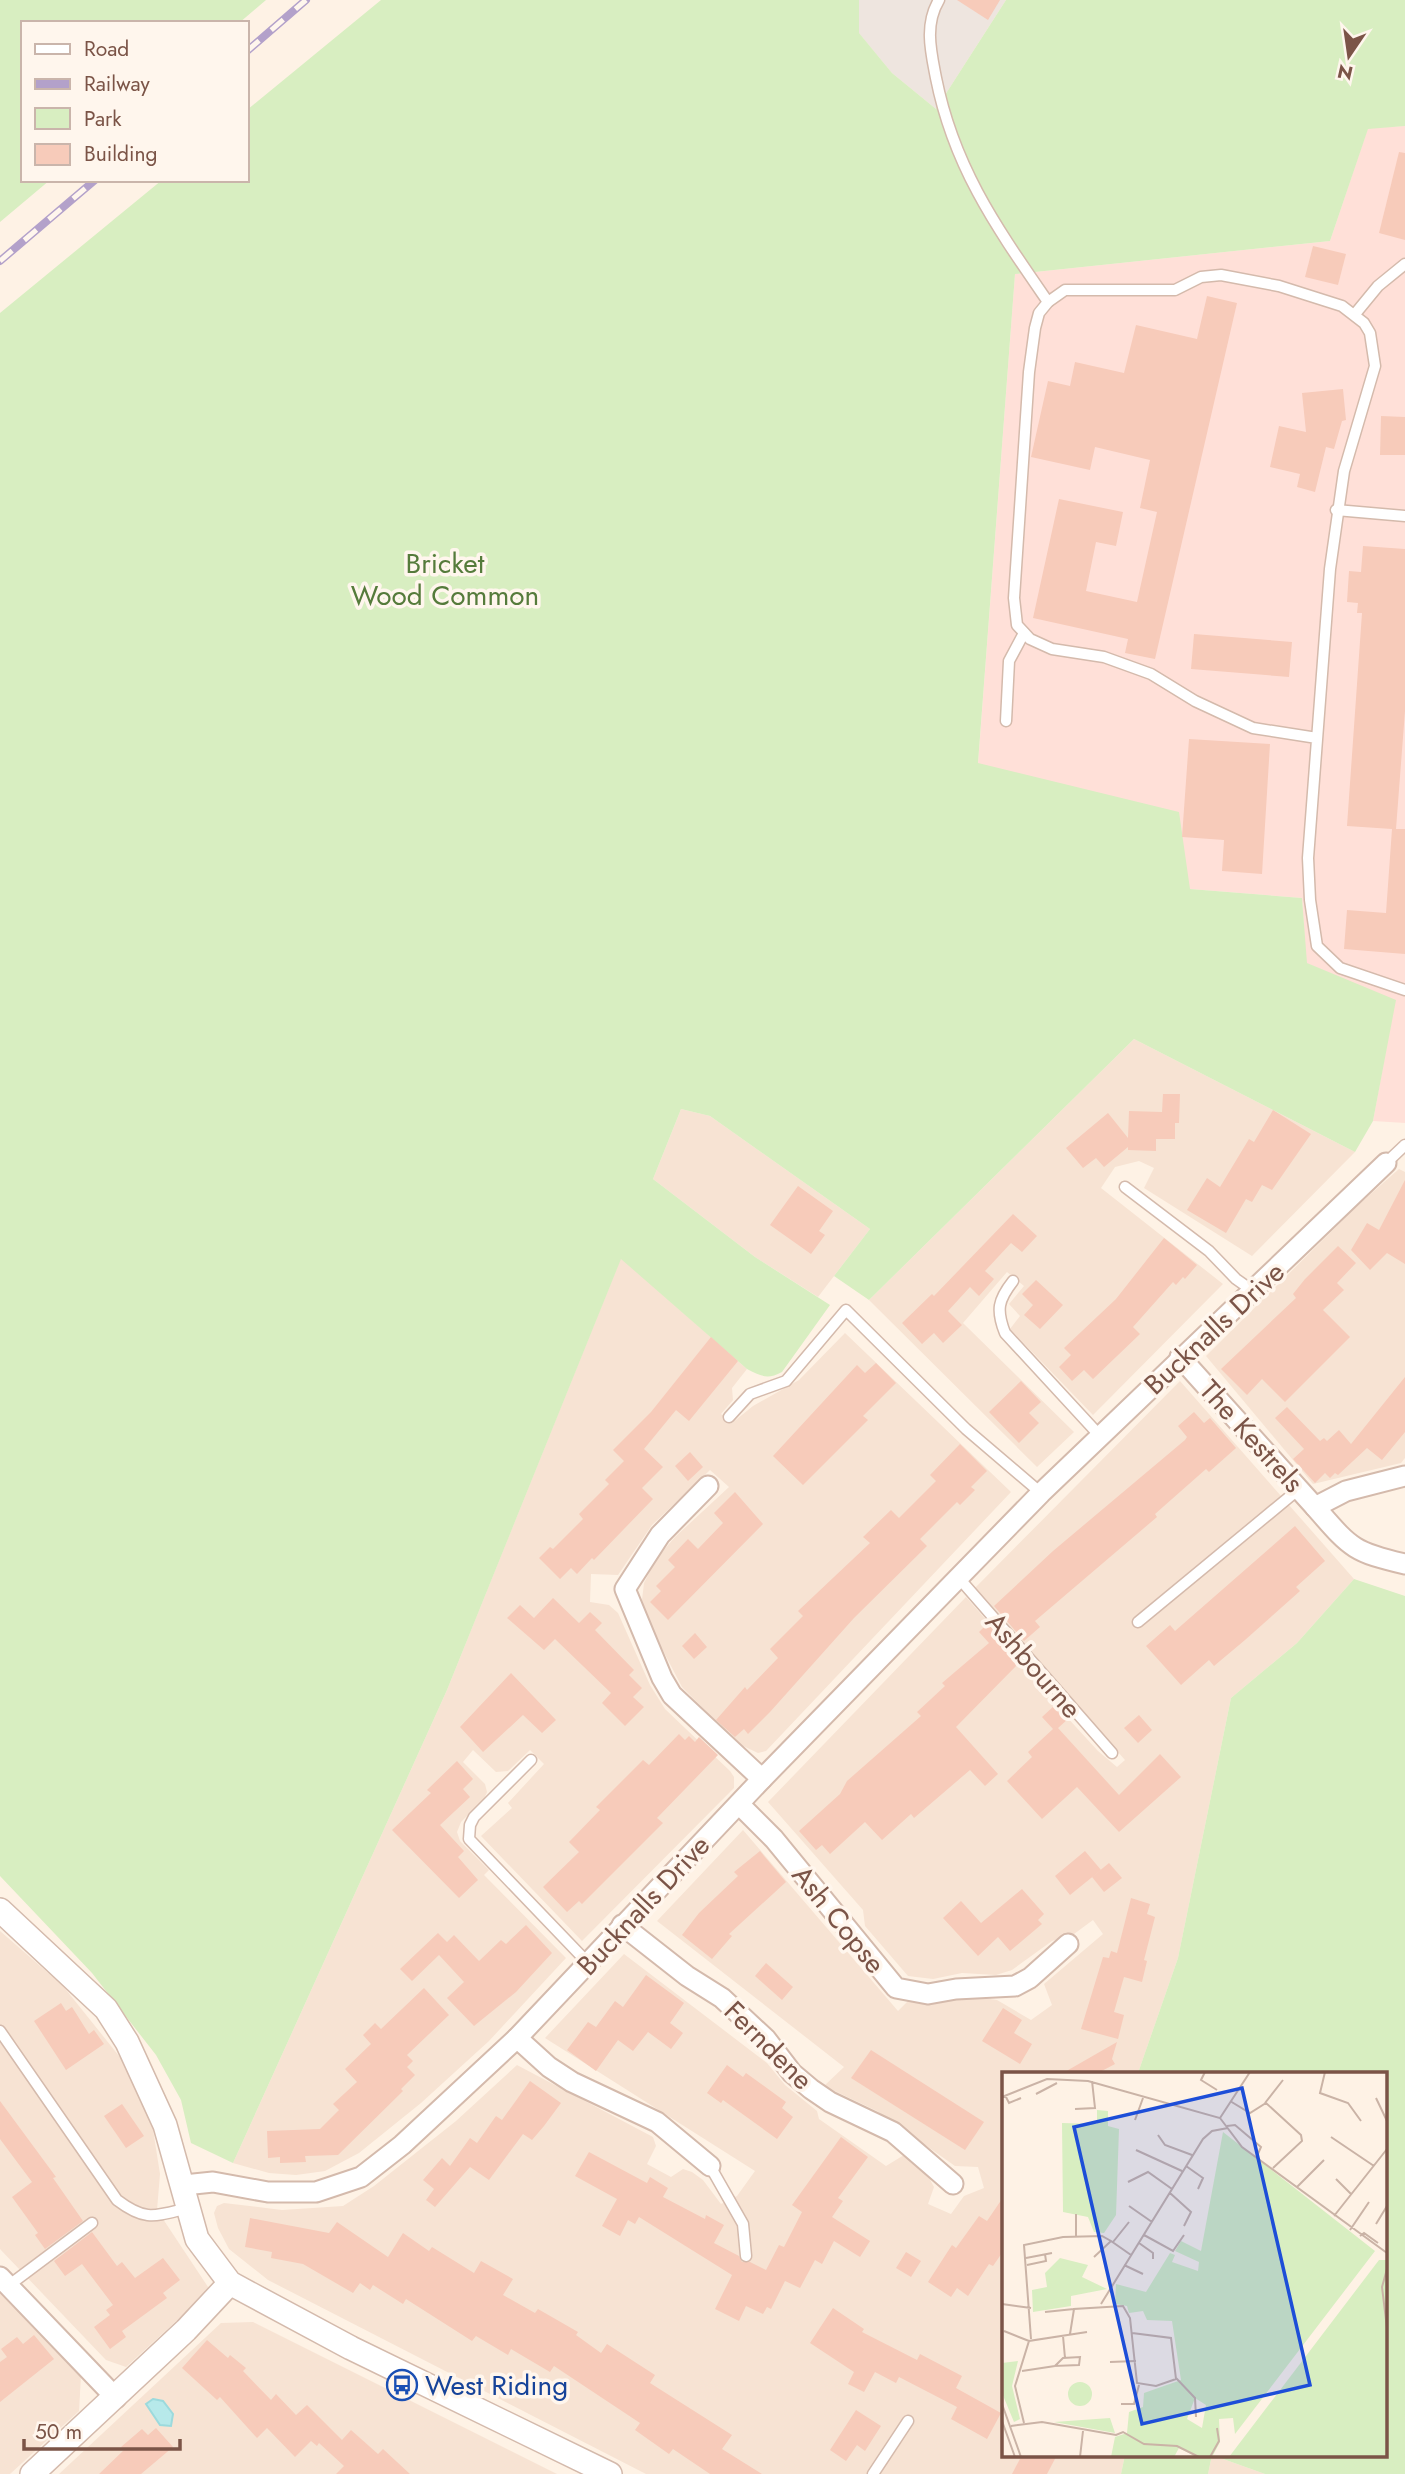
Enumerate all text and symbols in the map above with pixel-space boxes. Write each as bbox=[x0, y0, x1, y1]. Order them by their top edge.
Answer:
legend bbox=[21, 21, 248, 182]
north arrow bbox=[1314, 21, 1384, 91]
text: Road bbox=[84, 34, 129, 64]
text: N bbox=[1335, 57, 1356, 87]
text: Railway bbox=[84, 69, 150, 99]
text: Park bbox=[84, 104, 122, 134]
text: Building bbox=[84, 139, 157, 169]
park label: Bricket Wood Common bbox=[351, 543, 539, 616]
street label: Bucknalls Drive bbox=[1135, 1252, 1294, 1404]
street label: The Kestrels bbox=[1190, 1371, 1313, 1502]
street label: Ashbourne bbox=[976, 1603, 1091, 1728]
street label: Bucknalls Drive bbox=[567, 1826, 719, 1985]
street label: Ash Copse bbox=[782, 1856, 895, 1982]
street label: Ferndene bbox=[715, 1991, 823, 2099]
inset map bbox=[1002, 2072, 1388, 2456]
place label: West Riding bbox=[425, 2365, 568, 2406]
bus stop icon: West Riding bbox=[385, 2368, 419, 2402]
scale bar bbox=[24, 2408, 180, 2452]
text: 50 m bbox=[35, 2417, 82, 2447]

